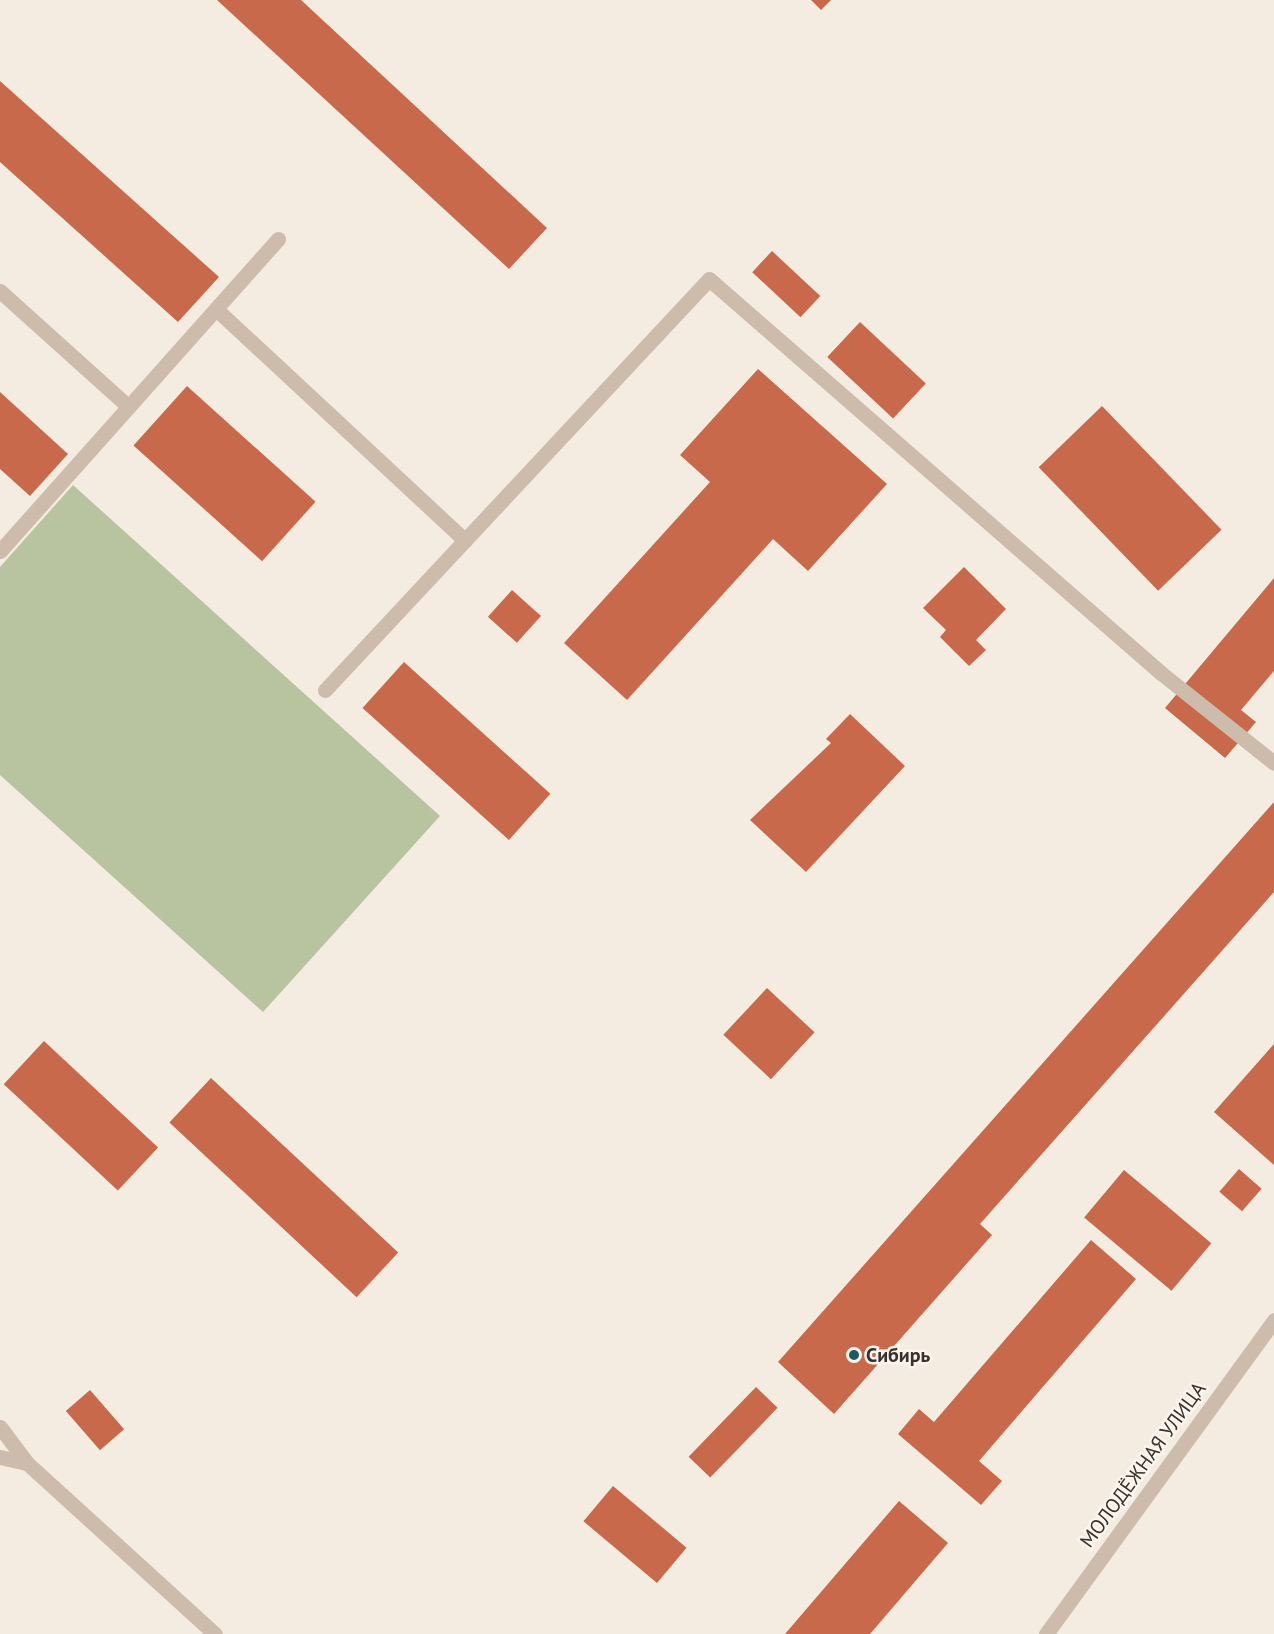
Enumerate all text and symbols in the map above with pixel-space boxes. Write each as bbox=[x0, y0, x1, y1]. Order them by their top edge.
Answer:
place label: Сибирь bbox=[866, 1343, 930, 1367]
marker: Сибирь bbox=[847, 1348, 861, 1362]
street label: МОЛОДЁЖНАЯ УЛИЦА bbox=[1075, 1378, 1211, 1552]

